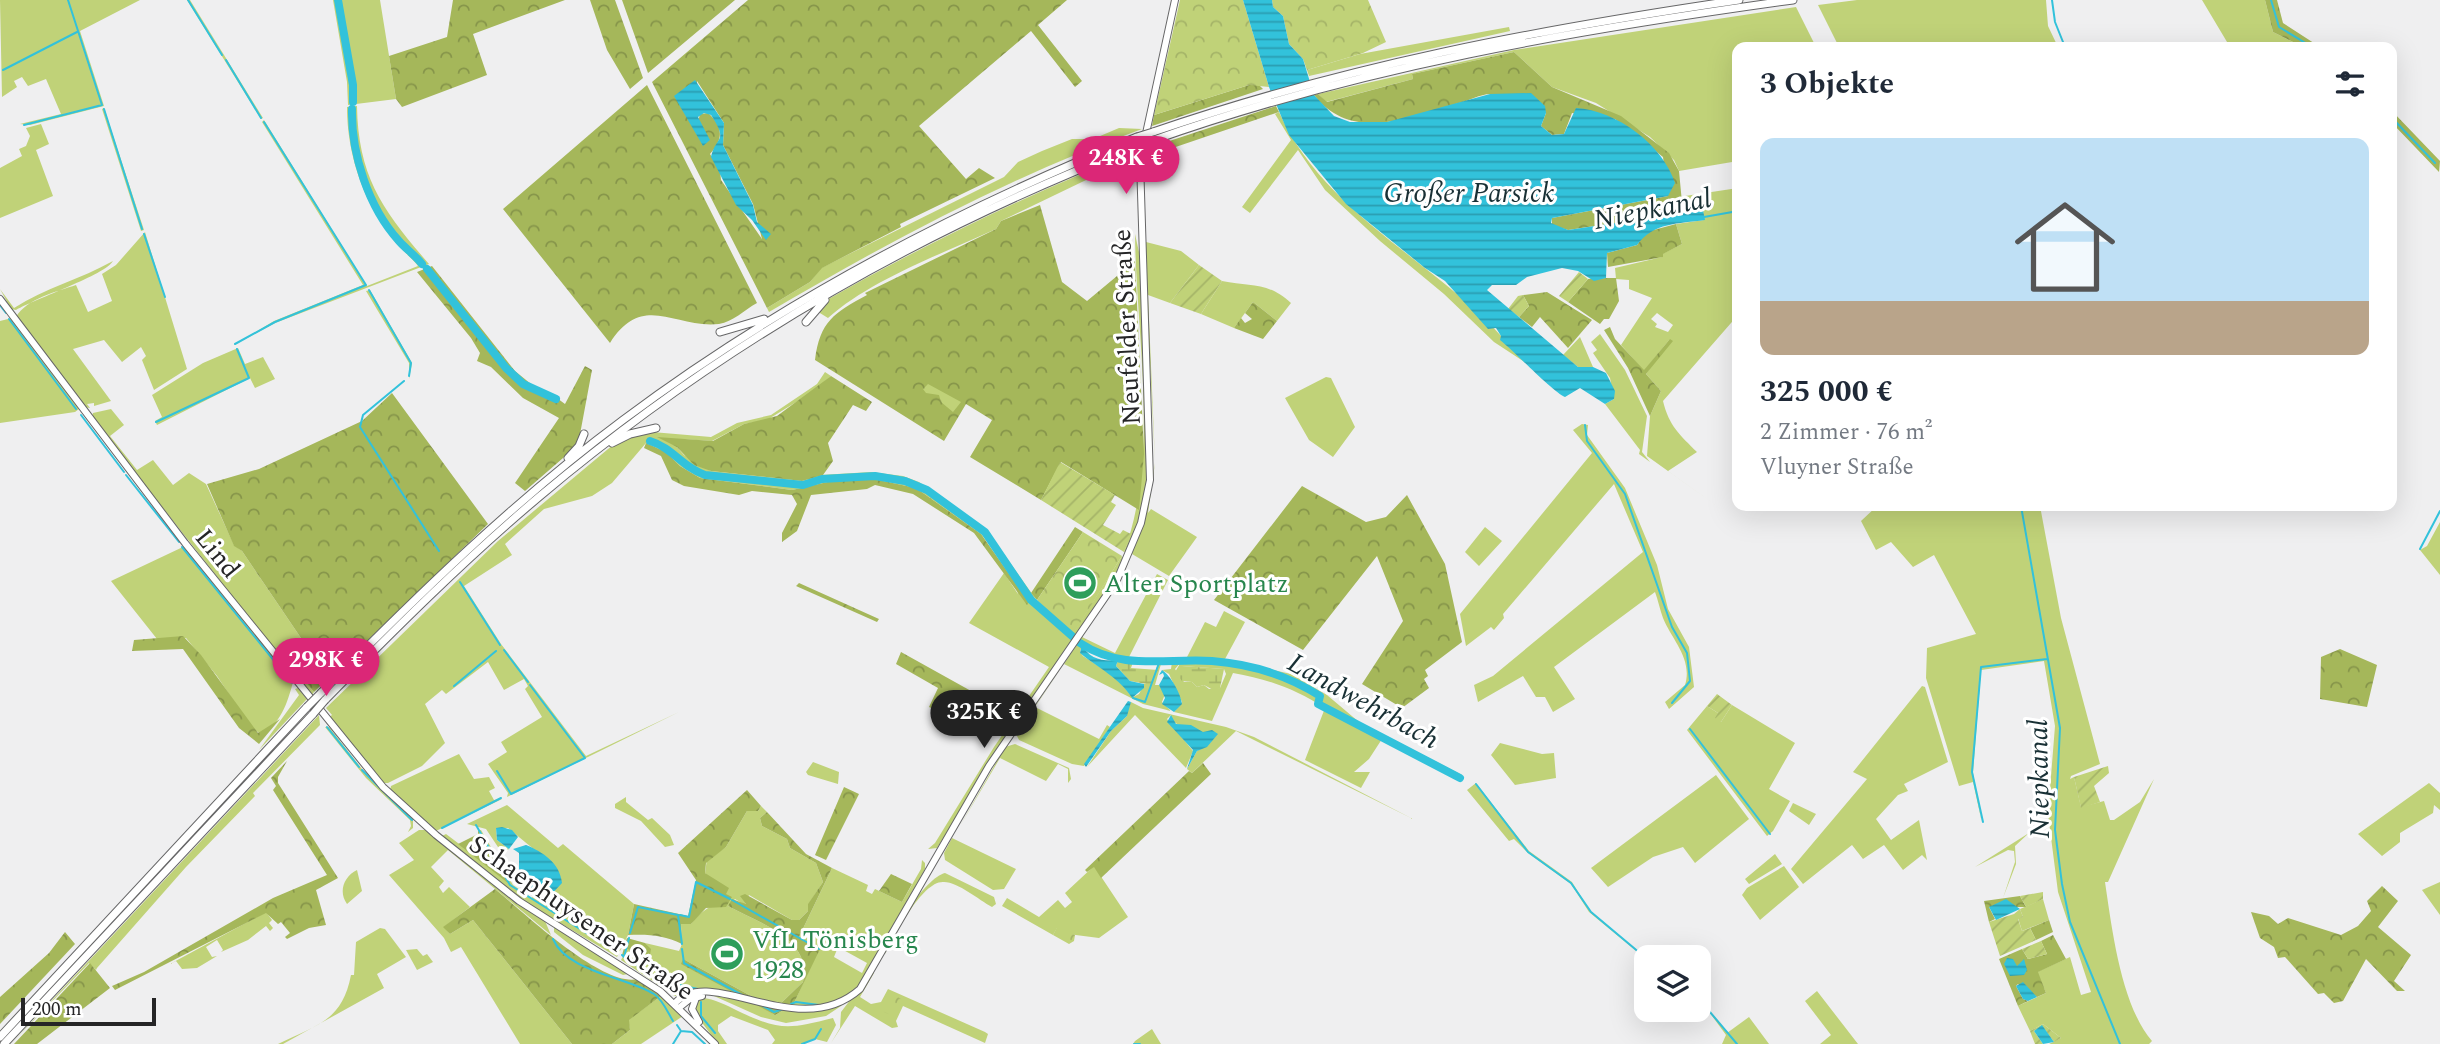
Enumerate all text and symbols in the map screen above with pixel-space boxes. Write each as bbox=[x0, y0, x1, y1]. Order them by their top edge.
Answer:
text: 3 Objekte bbox=[1760, 61, 1894, 107]
icon: filters bbox=[2331, 65, 2369, 103]
pin: 248K € bbox=[1069, 136, 1183, 196]
text: 248K € bbox=[1088, 141, 1164, 176]
water label: Großer Parsick bbox=[1384, 172, 1554, 215]
water label: Niepkanal bbox=[1590, 177, 1715, 242]
icon: home bbox=[2002, 184, 2128, 310]
street label: Neufelder Straße bbox=[1102, 228, 1152, 426]
text: 325 000 € bbox=[1760, 369, 1893, 415]
text: 2 Zimmer · 76 m² bbox=[1760, 415, 1932, 450]
text: Vluyner Straße bbox=[1760, 450, 1914, 485]
street label: Lind bbox=[185, 520, 250, 587]
sports icon: Alter Sportplatz bbox=[1061, 564, 1099, 602]
place label: Alter Sportplatz bbox=[1104, 564, 1289, 604]
pin: 298K € bbox=[269, 638, 383, 698]
water label: Landwehrbach bbox=[1279, 642, 1447, 761]
text: 298K € bbox=[288, 643, 364, 678]
pin: 325K € bbox=[927, 690, 1041, 750]
text: 325K € bbox=[946, 695, 1022, 730]
water label: Niepkanal bbox=[2017, 719, 2062, 839]
street label: Schaephuysener Straße bbox=[460, 825, 702, 1011]
place label: VfL Tönisberg 1928 bbox=[752, 920, 919, 990]
sports icon: VfL Tönisberg 1928 bbox=[708, 935, 746, 973]
map controls bbox=[1634, 945, 1711, 1022]
button: layers bbox=[1634, 945, 1711, 1022]
scale bar bbox=[21, 995, 156, 1027]
text: 200 m bbox=[32, 995, 82, 1024]

